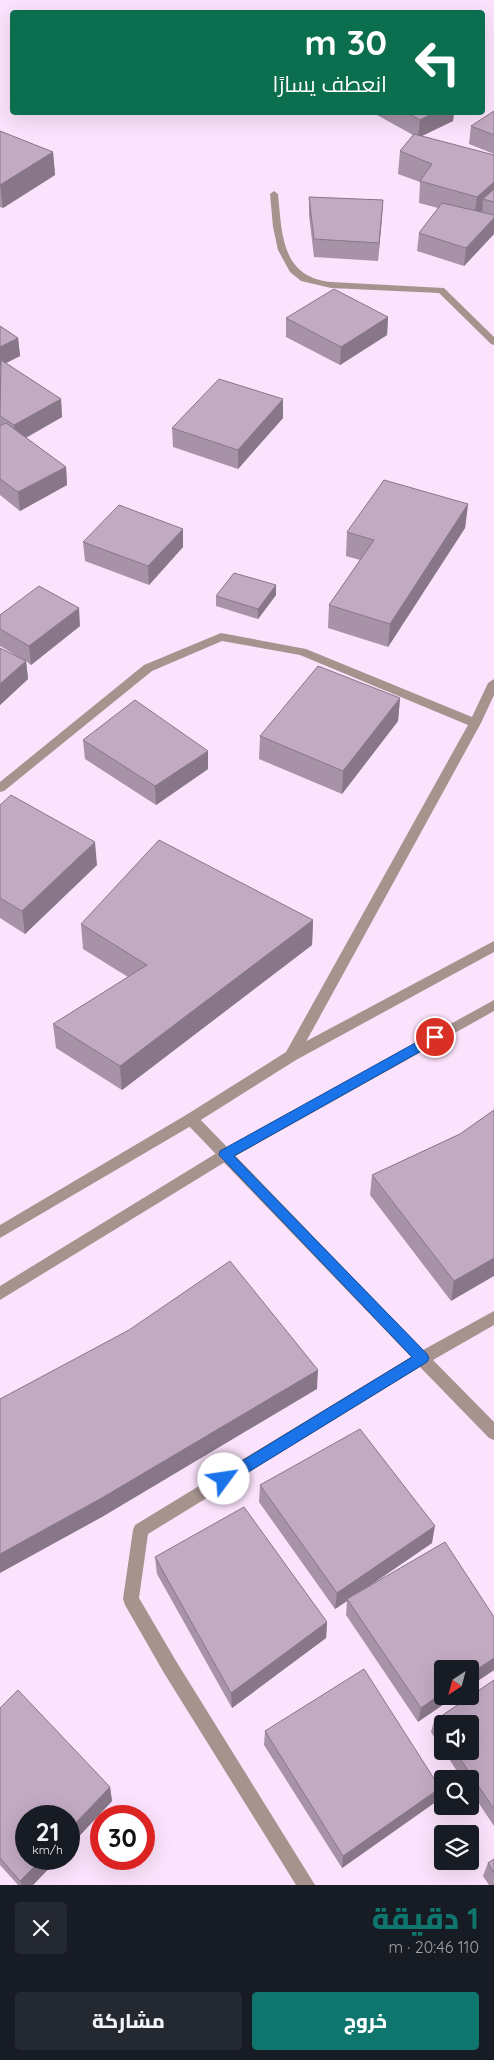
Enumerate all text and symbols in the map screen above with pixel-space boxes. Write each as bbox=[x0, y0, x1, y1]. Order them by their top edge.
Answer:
text: 30 m bbox=[305, 20, 387, 64]
icon: left bbox=[405, 30, 470, 95]
text: انعطف يسارًا bbox=[273, 70, 387, 98]
pin bbox=[414, 1016, 456, 1058]
icon: arrive bbox=[421, 1023, 449, 1051]
position arrow bbox=[197, 1452, 249, 1504]
north arrow bbox=[434, 1660, 479, 1705]
map controls bbox=[434, 1660, 479, 1870]
button: sound bbox=[434, 1715, 479, 1760]
button: search bbox=[434, 1770, 479, 1815]
speed limit sign: 30 bbox=[90, 1805, 155, 1870]
text: 21 bbox=[36, 1816, 59, 1847]
button: layers bbox=[434, 1825, 479, 1870]
text: km/h bbox=[32, 1842, 63, 1857]
text: 1 دقيقة bbox=[372, 1899, 479, 1937]
button: close bbox=[15, 1902, 67, 1954]
text: 110 m · 20:46 bbox=[388, 1937, 479, 1957]
button: مشاركة bbox=[15, 1992, 242, 2050]
button: خروج bbox=[252, 1992, 479, 2050]

